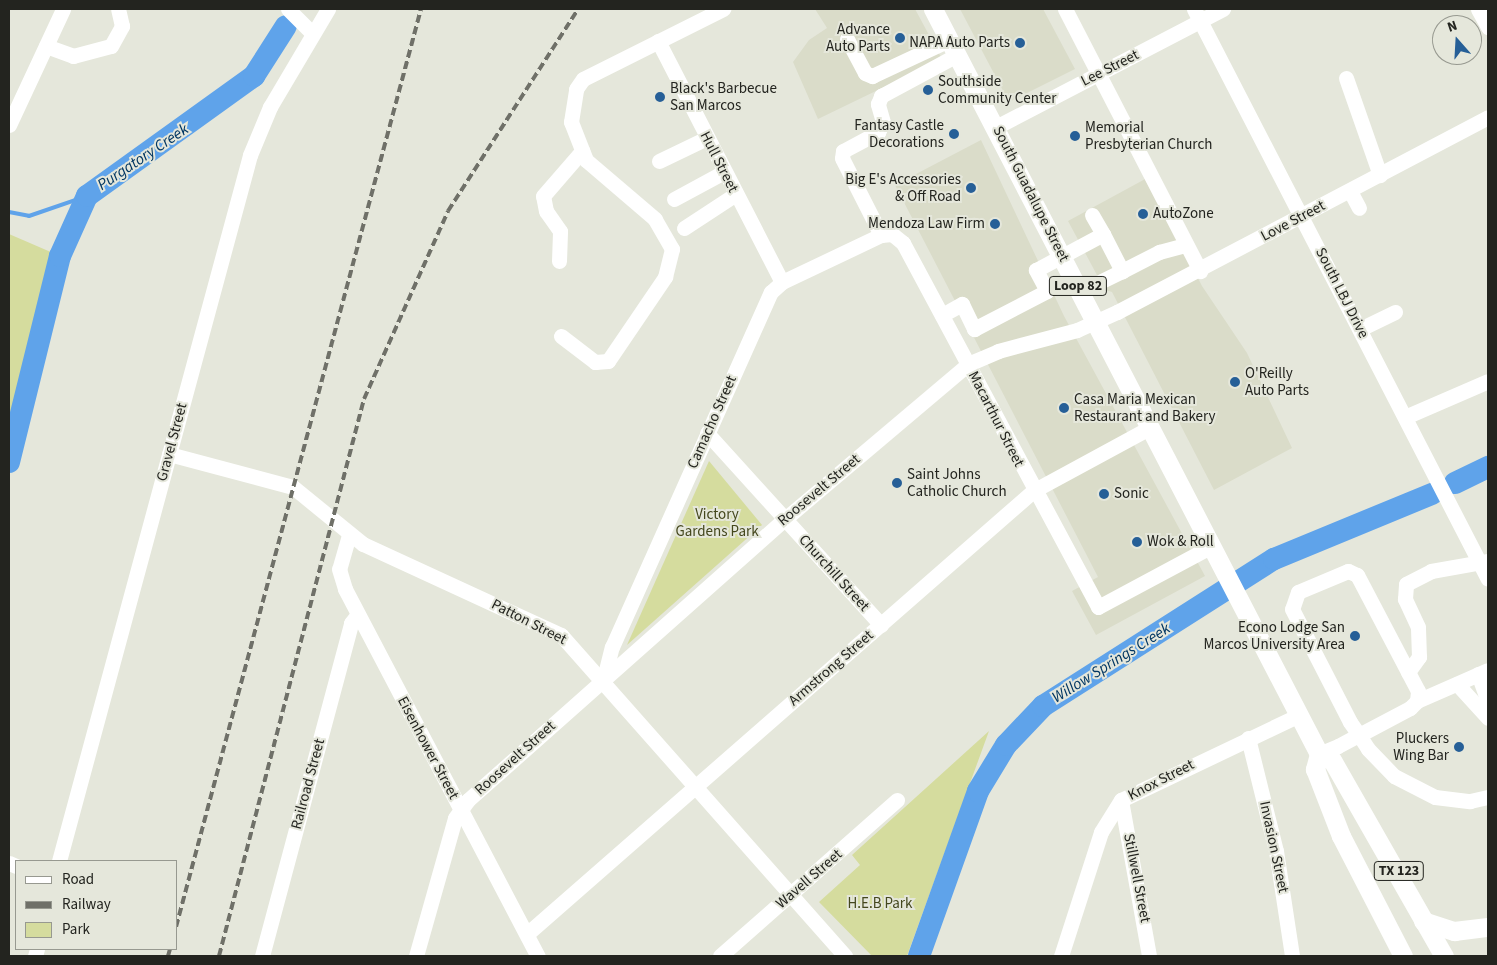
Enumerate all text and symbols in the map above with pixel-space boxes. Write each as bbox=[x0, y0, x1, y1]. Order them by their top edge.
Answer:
north arrow bbox=[1432, 15, 1482, 65]
text: N bbox=[1445, 16, 1460, 38]
place label: Advance Auto Parts bbox=[826, 20, 890, 55]
marker: Advance Auto Parts bbox=[894, 32, 906, 44]
place label: NAPA Auto Parts bbox=[909, 34, 1010, 52]
marker: NAPA Auto Parts bbox=[1014, 37, 1026, 49]
street label: Lee Street bbox=[1078, 46, 1142, 90]
place label: Southside Community Center bbox=[938, 72, 1056, 107]
place label: Black's Barbecue San Marcos bbox=[670, 79, 777, 114]
marker: Southside Community Center bbox=[922, 84, 934, 96]
marker: Black's Barbecue San Marcos bbox=[654, 91, 666, 103]
place label: Fantasy Castle Decorations bbox=[854, 116, 944, 151]
place label: Memorial Presbyterian Church bbox=[1085, 118, 1212, 153]
water label: Purgatory Creek bbox=[94, 119, 192, 195]
street label: South Guadalupe Street bbox=[989, 123, 1073, 265]
street label: Hull Street bbox=[696, 128, 742, 196]
marker: Fantasy Castle Decorations bbox=[948, 128, 960, 140]
marker: Memorial Presbyterian Church bbox=[1069, 130, 1081, 142]
place label: Big E's Accessories & Off Road bbox=[845, 170, 961, 205]
marker: Big E's Accessories & Off Road bbox=[965, 182, 977, 194]
street label: Love Street bbox=[1258, 197, 1328, 245]
place label: AutoZone bbox=[1153, 205, 1214, 223]
marker: AutoZone bbox=[1137, 208, 1149, 220]
place label: Mendoza Law Firm bbox=[868, 215, 985, 233]
marker: Mendoza Law Firm bbox=[989, 218, 1001, 230]
street label: South LBJ Drive bbox=[1311, 245, 1373, 341]
road number: Loop 82 bbox=[1048, 274, 1108, 298]
place label: O'Reilly Auto Parts bbox=[1245, 364, 1309, 399]
street label: Macarthur Street bbox=[964, 368, 1028, 470]
street label: Camacho Street bbox=[683, 373, 741, 471]
marker: O'Reilly Auto Parts bbox=[1229, 376, 1241, 388]
place label: Casa Maria Mexican Restaurant and Bakery bbox=[1074, 390, 1216, 425]
street label: Gravel Street bbox=[153, 401, 191, 483]
marker: Casa Maria Mexican Restaurant and Bakery bbox=[1058, 402, 1070, 414]
street label: Roosevelt Street bbox=[774, 450, 864, 530]
place label: Saint Johns Catholic Church bbox=[907, 465, 1007, 500]
marker: Saint Johns Catholic Church bbox=[891, 477, 903, 489]
place label: Sonic bbox=[1114, 485, 1149, 503]
marker: Sonic bbox=[1098, 488, 1110, 500]
park label: Victory Gardens Park bbox=[675, 505, 759, 540]
street label: Churchill Street bbox=[795, 531, 873, 615]
place label: Wok & Roll bbox=[1147, 533, 1214, 551]
marker: Wok & Roll bbox=[1131, 536, 1143, 548]
street label: Patton Street bbox=[488, 595, 570, 649]
place label: Econo Lodge San Marcos University Area bbox=[1203, 618, 1345, 653]
water label: Willow Springs Creek bbox=[1048, 619, 1174, 707]
street label: Armstrong Street bbox=[785, 626, 877, 710]
marker: Econo Lodge San Marcos University Area bbox=[1349, 630, 1361, 642]
street label: Eisenhower Street bbox=[393, 694, 463, 802]
street label: Roosevelt Street bbox=[471, 717, 559, 799]
place label: Pluckers Wing Bar bbox=[1393, 729, 1449, 764]
street label: Railroad Street bbox=[287, 737, 329, 831]
marker: Pluckers Wing Bar bbox=[1453, 741, 1465, 753]
street label: Knox Street bbox=[1125, 756, 1197, 804]
street label: Invasion Street bbox=[1255, 799, 1293, 895]
street label: Stillwell Street bbox=[1120, 832, 1154, 924]
street label: Wavell Street bbox=[772, 845, 846, 913]
road number: TX 123 bbox=[1373, 859, 1425, 882]
legend bbox=[15, 860, 178, 950]
text: Road bbox=[62, 869, 94, 890]
text: Railway bbox=[62, 894, 111, 915]
park label: H.E.B Park bbox=[847, 895, 913, 913]
text: Park bbox=[62, 919, 90, 940]

